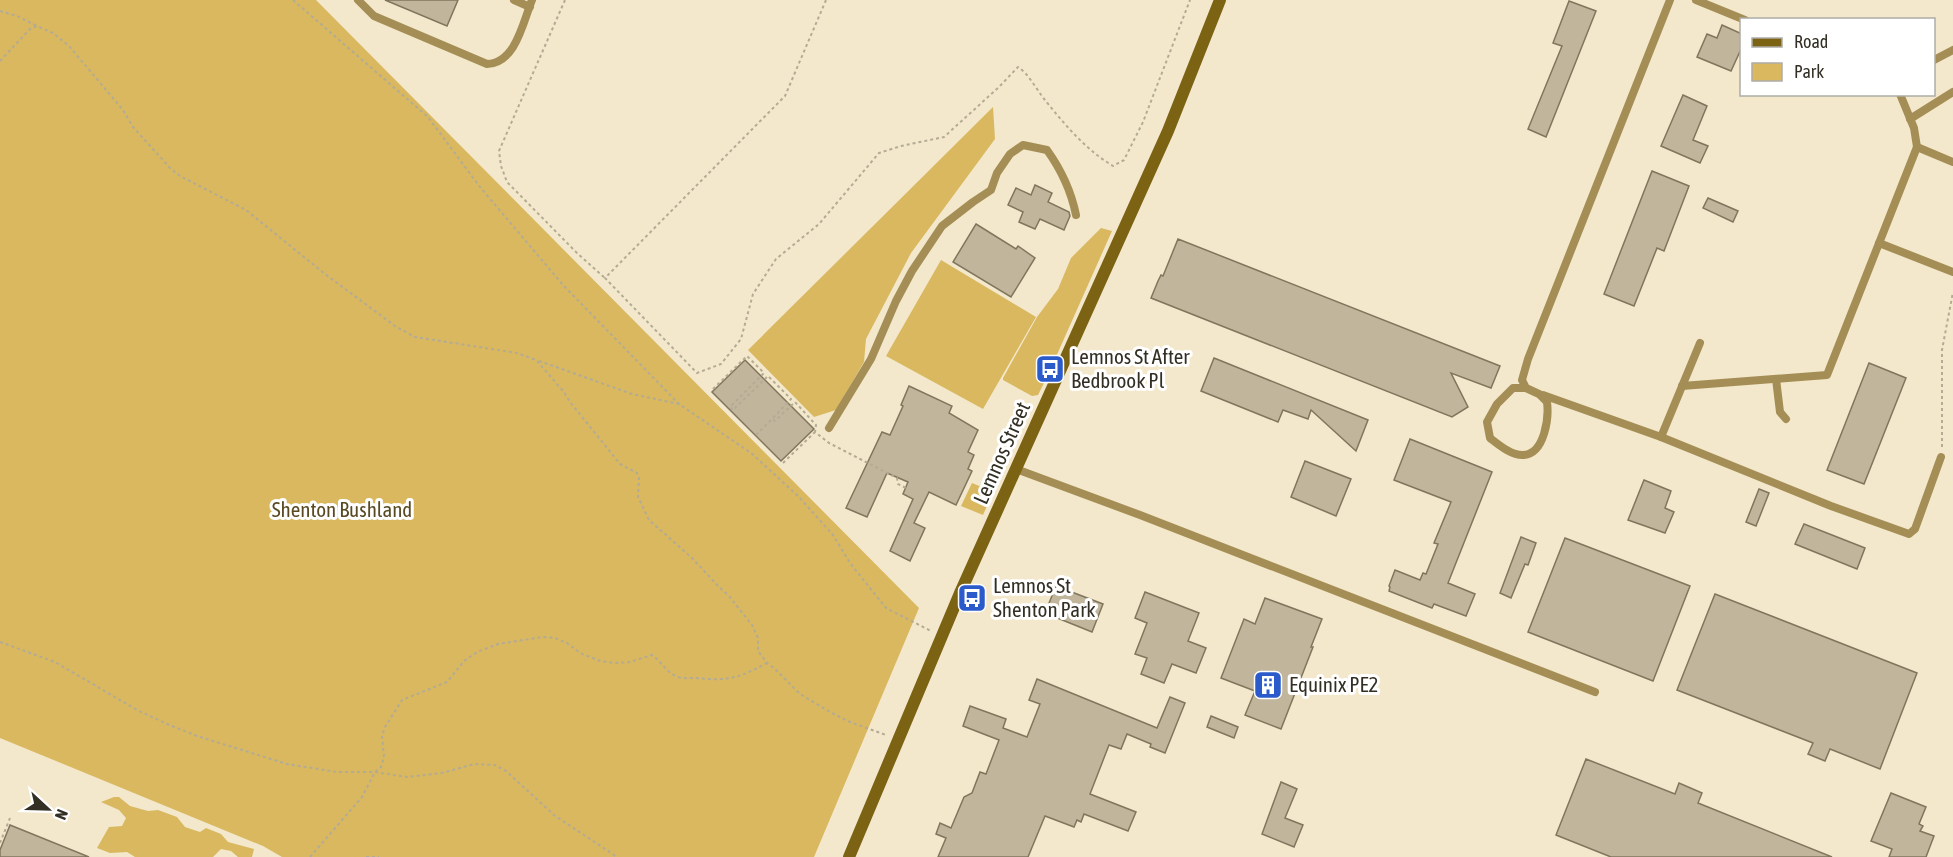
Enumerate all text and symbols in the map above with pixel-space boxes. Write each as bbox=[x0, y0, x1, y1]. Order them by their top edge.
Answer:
legend bbox=[1740, 18, 1935, 96]
text: Road bbox=[1794, 31, 1828, 52]
text: Park bbox=[1794, 61, 1824, 82]
place label: Lemnos St After Bedbrook Pl bbox=[1071, 344, 1190, 392]
bus stop icon: Lemnos St After Bedbrook Pl bbox=[1034, 353, 1066, 385]
street label: Lemnos Street bbox=[968, 398, 1034, 507]
park label: Shenton Bushland bbox=[272, 497, 412, 521]
place label: Lemnos St Shenton Park bbox=[993, 573, 1096, 621]
bus stop icon: Lemnos St Shenton Park bbox=[956, 582, 988, 614]
building icon: Equinix PE2 bbox=[1252, 669, 1284, 701]
place label: Equinix PE2 bbox=[1289, 672, 1378, 696]
north arrow bbox=[18, 779, 78, 839]
text: N bbox=[52, 807, 72, 822]

